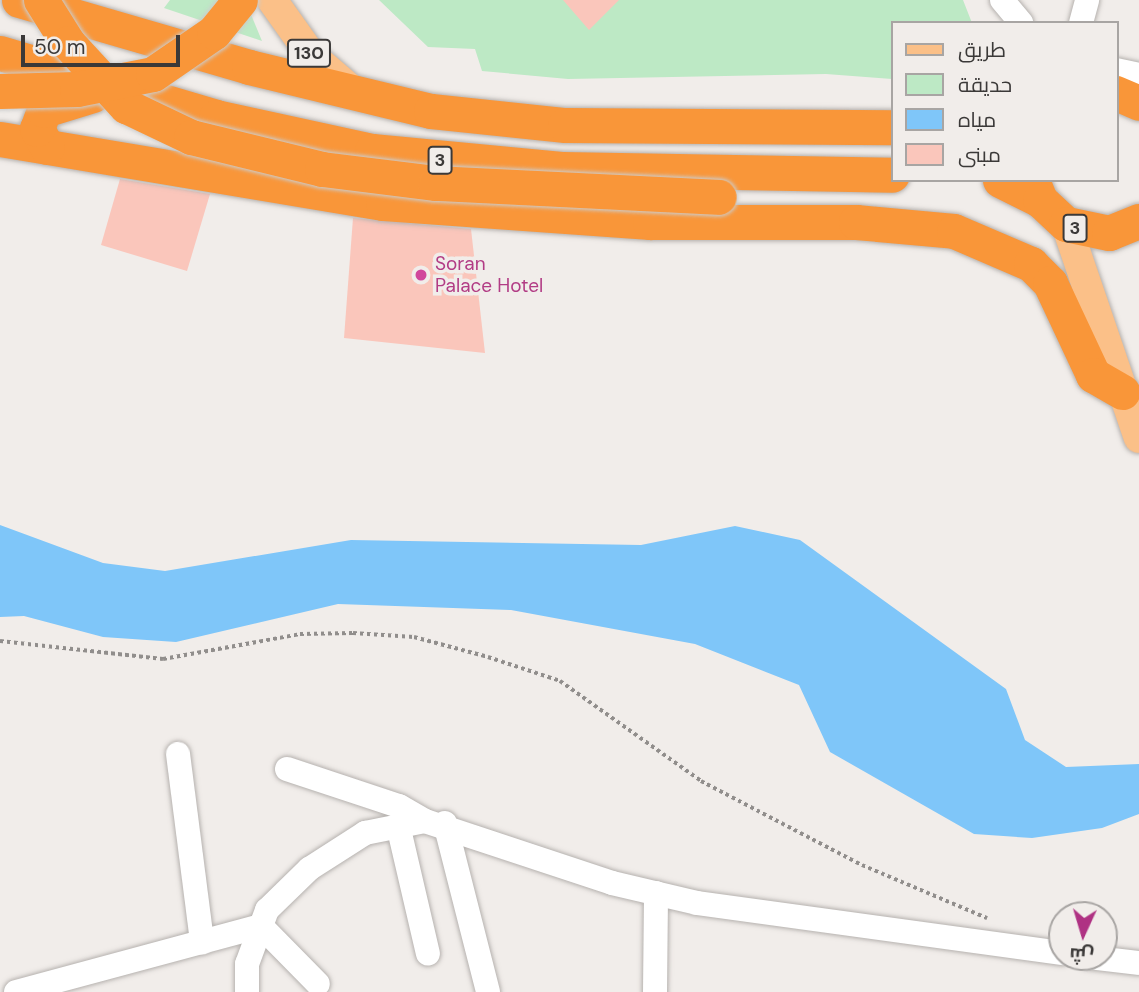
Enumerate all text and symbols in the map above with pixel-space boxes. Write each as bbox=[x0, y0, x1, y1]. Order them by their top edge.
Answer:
scale bar bbox=[24, 21, 184, 65]
legend bbox=[890, 21, 1118, 182]
text: 50 m bbox=[34, 33, 85, 61]
text: طريق bbox=[958, 36, 1006, 64]
road number: 130 bbox=[286, 38, 332, 68]
text: حديقة bbox=[958, 71, 1012, 99]
text: مياه bbox=[958, 106, 996, 134]
text: مبنى bbox=[958, 141, 1001, 169]
road number: 3 bbox=[426, 146, 454, 174]
road number: 3 bbox=[1061, 213, 1089, 242]
place label: Soran Palace Hotel bbox=[435, 253, 543, 297]
marker: Soran Palace Hotel bbox=[413, 267, 429, 283]
north arrow bbox=[1048, 901, 1118, 971]
text: ش bbox=[1069, 942, 1095, 969]

